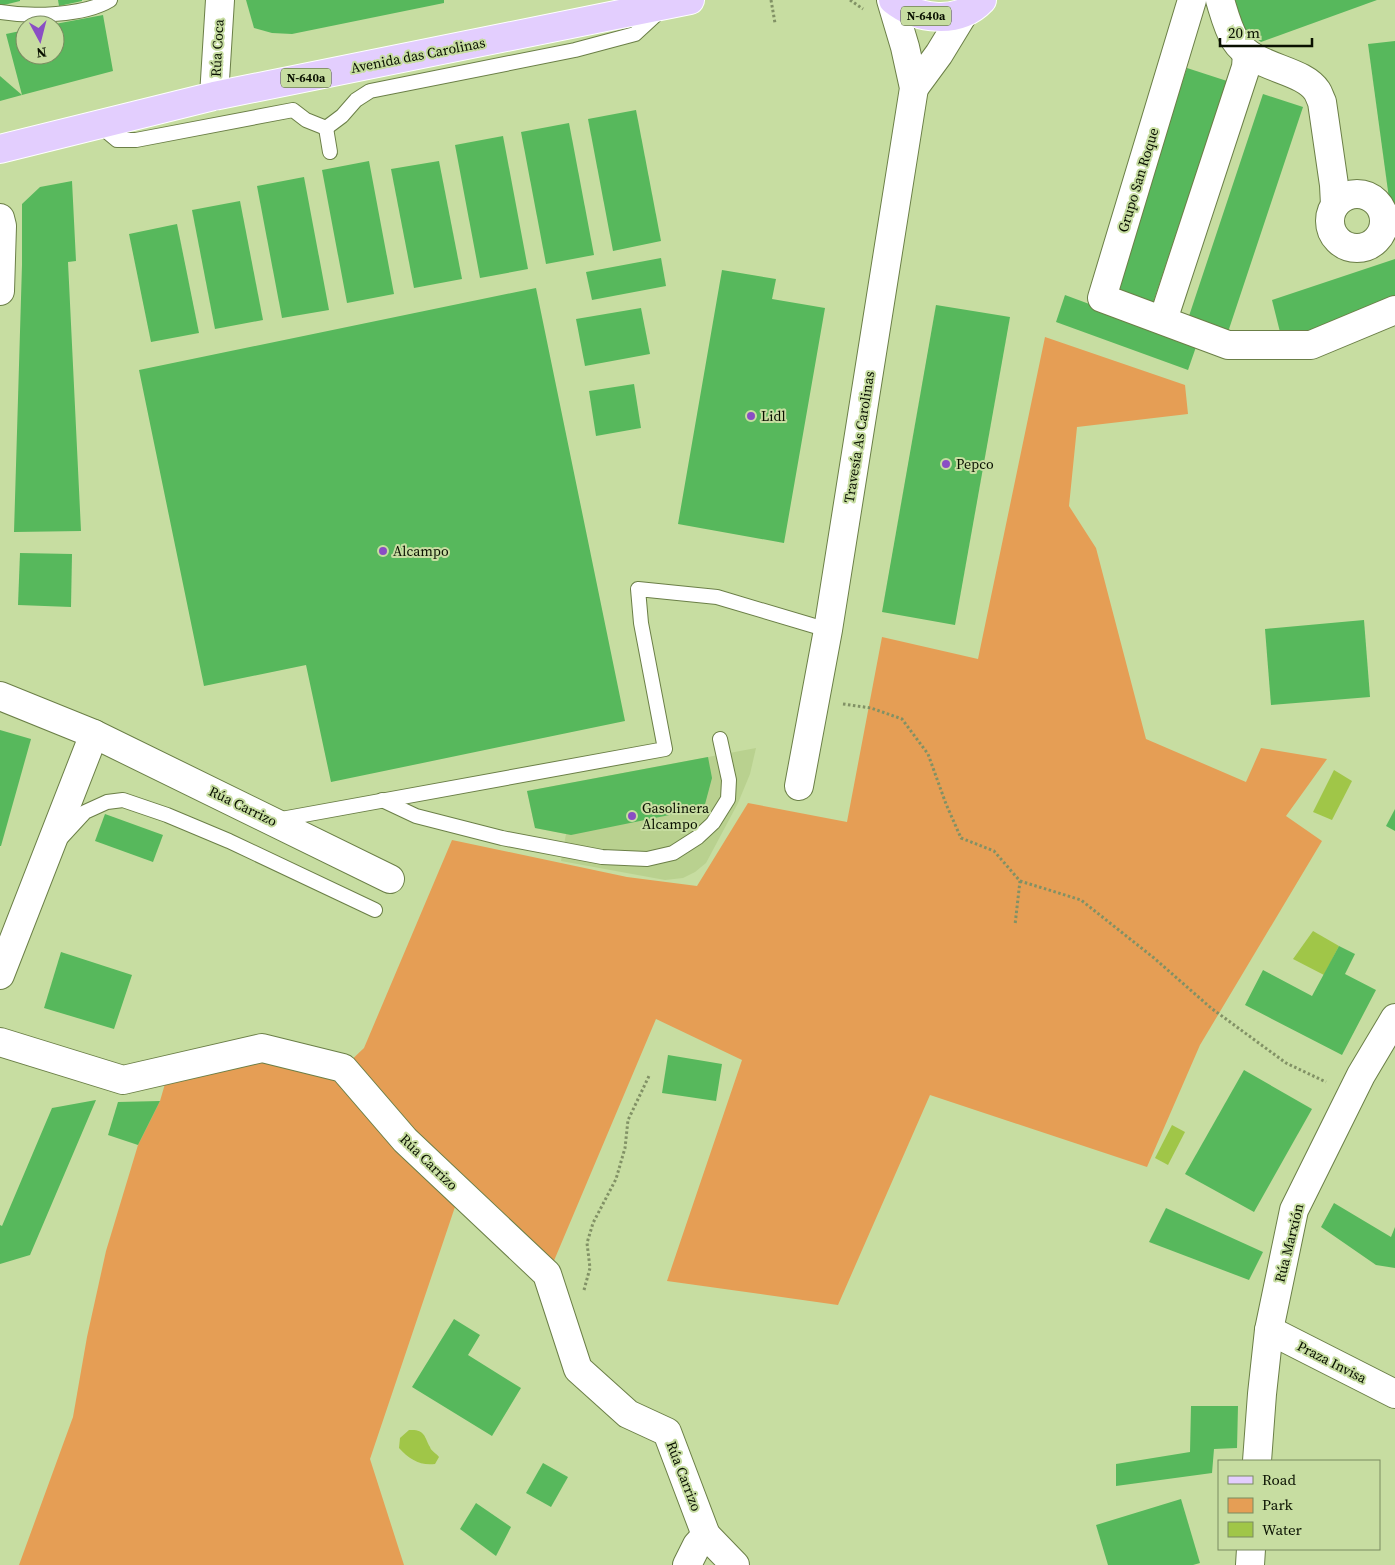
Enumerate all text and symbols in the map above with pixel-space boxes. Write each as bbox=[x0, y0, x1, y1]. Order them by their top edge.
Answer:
road number: N-640a bbox=[901, 7, 951, 26]
north arrow bbox=[15, 15, 65, 65]
scale bar bbox=[1220, 15, 1312, 47]
street label: Rúa Coca bbox=[205, 18, 229, 77]
text: 20 m bbox=[1228, 22, 1260, 43]
street label: Avenida das Carolinas bbox=[349, 32, 487, 78]
text: N bbox=[35, 42, 48, 63]
road number: N-640a bbox=[281, 68, 331, 88]
street label: Grupo San Roque bbox=[1113, 125, 1163, 235]
street label: Travesía As Carolinas bbox=[839, 370, 879, 504]
place label: Lidl bbox=[761, 406, 786, 426]
marker: Lidl bbox=[745, 410, 757, 422]
place label: Pepco bbox=[956, 454, 994, 474]
marker: Pepco bbox=[940, 458, 952, 470]
place label: Alcampo bbox=[393, 541, 449, 561]
marker: Alcampo bbox=[377, 545, 389, 557]
street label: Rúa Carrizo bbox=[206, 781, 281, 831]
place label: Gasolinera Alcampo bbox=[642, 798, 710, 834]
marker: Gasolinera Alcampo bbox=[626, 810, 638, 822]
street label: Rúa Carrizo bbox=[396, 1129, 463, 1195]
street label: Rúa Marxión bbox=[1270, 1201, 1309, 1284]
street label: Praza Invisa bbox=[1294, 1336, 1371, 1388]
street label: Rúa Carrizo bbox=[661, 1438, 707, 1514]
legend bbox=[1218, 1460, 1380, 1550]
text: Road bbox=[1262, 1469, 1296, 1490]
text: Park bbox=[1262, 1494, 1294, 1515]
text: Water bbox=[1262, 1519, 1303, 1540]

